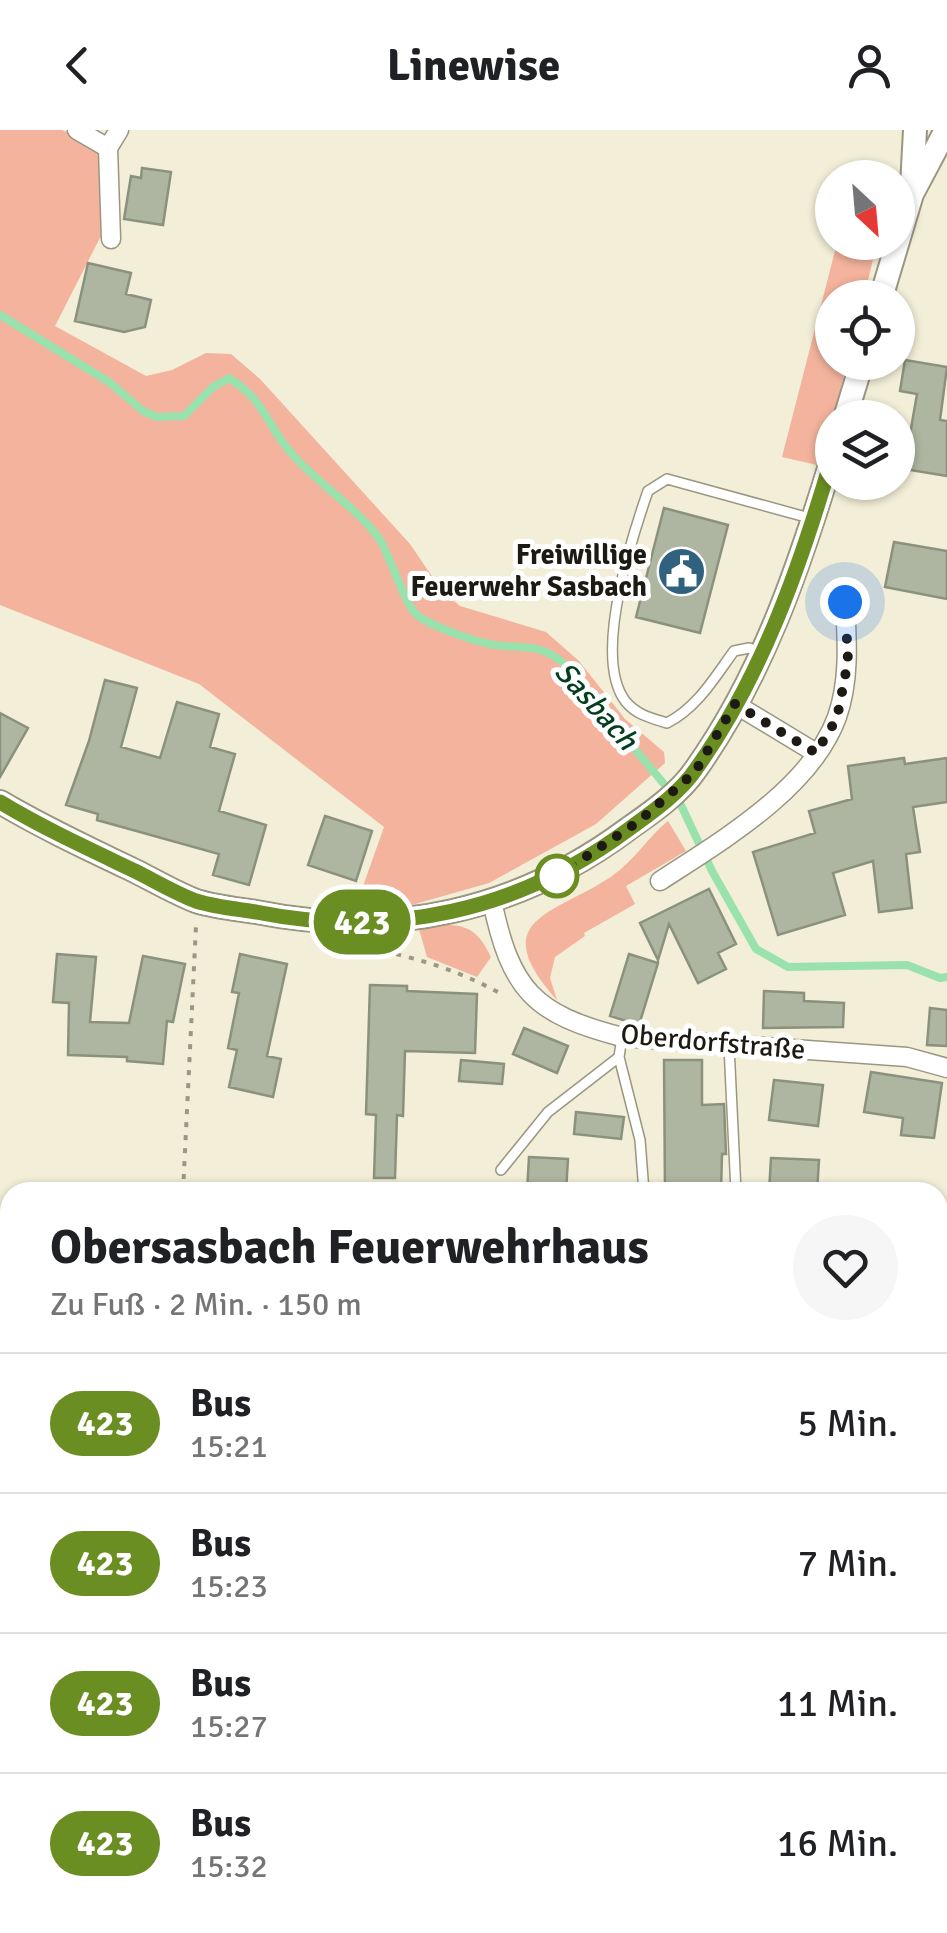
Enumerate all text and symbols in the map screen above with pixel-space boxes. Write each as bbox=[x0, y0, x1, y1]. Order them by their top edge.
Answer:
icon: back bbox=[50, 38, 105, 93]
text: Linewise bbox=[387, 38, 560, 93]
icon: person bbox=[842, 38, 897, 93]
north arrow bbox=[815, 160, 915, 260]
map controls bbox=[815, 160, 915, 500]
button: locate bbox=[815, 280, 915, 380]
button: layers bbox=[815, 400, 915, 500]
place label: Freiwillige Feuerwehr Sasbach bbox=[411, 538, 647, 604]
public building icon: Freiwillige Feuerwehr Sasbach bbox=[656, 545, 708, 597]
your location bbox=[820, 577, 870, 627]
water label: Sasbach bbox=[547, 654, 646, 758]
unlabelled marker bbox=[536, 855, 578, 897]
line badge: 423 bbox=[304, 890, 420, 954]
text: 423 bbox=[334, 901, 390, 944]
street label: Oberdorfstraße bbox=[619, 1017, 807, 1067]
button: heart bbox=[793, 1215, 898, 1320]
text: Obersasbach Feuerwehrhaus bbox=[50, 1218, 649, 1277]
text: Zu Fuß · 2 Min. · 150 m bbox=[50, 1285, 362, 1324]
text: Bus bbox=[190, 1380, 251, 1427]
text: 5 Min. bbox=[797, 1400, 898, 1447]
text: 423 bbox=[77, 1402, 133, 1445]
text: 15:21 bbox=[190, 1427, 268, 1466]
text: Bus bbox=[190, 1520, 251, 1567]
text: 7 Min. bbox=[797, 1540, 898, 1587]
text: 423 bbox=[77, 1542, 133, 1585]
text: 15:23 bbox=[190, 1567, 268, 1606]
text: Bus bbox=[190, 1660, 251, 1707]
text: 11 Min. bbox=[777, 1680, 898, 1727]
text: 423 bbox=[77, 1682, 133, 1725]
text: 15:27 bbox=[190, 1707, 268, 1746]
text: Bus bbox=[190, 1800, 251, 1847]
text: 16 Min. bbox=[777, 1820, 898, 1867]
text: 423 bbox=[77, 1822, 133, 1865]
text: 15:32 bbox=[190, 1847, 268, 1886]

